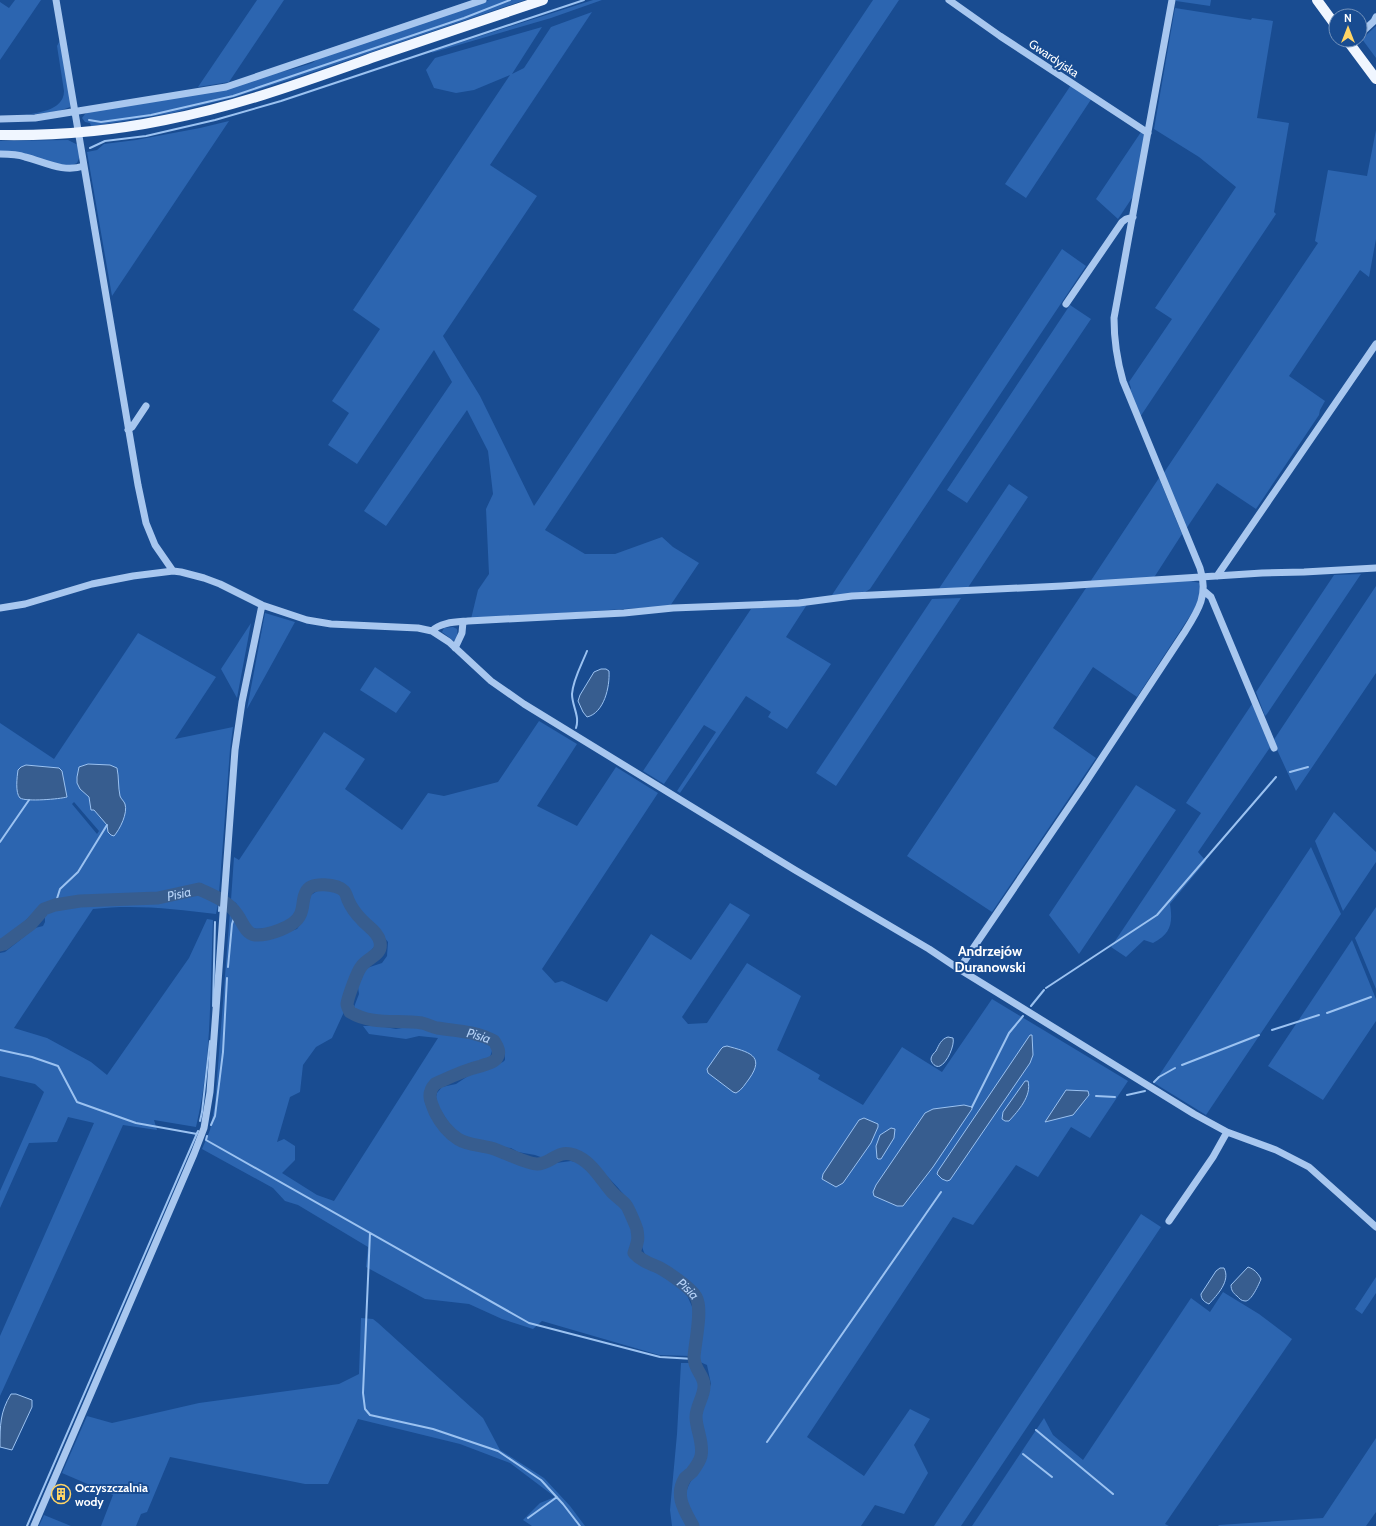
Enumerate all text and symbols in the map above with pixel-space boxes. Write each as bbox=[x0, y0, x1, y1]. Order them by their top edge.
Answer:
north arrow bbox=[1328, 8, 1368, 48]
text: N bbox=[1344, 11, 1352, 25]
street label: Gwardyjska bbox=[1026, 36, 1082, 80]
water label: Pisia bbox=[165, 883, 193, 904]
district label: Andrzejów Duranowski bbox=[954, 942, 1026, 976]
water label: Pisia bbox=[465, 1024, 494, 1047]
water label: Pisia bbox=[674, 1274, 703, 1302]
place label: Oczyszczalnia wody bbox=[75, 1480, 148, 1509]
building icon: Oczyszczalnia wody bbox=[50, 1483, 72, 1505]

